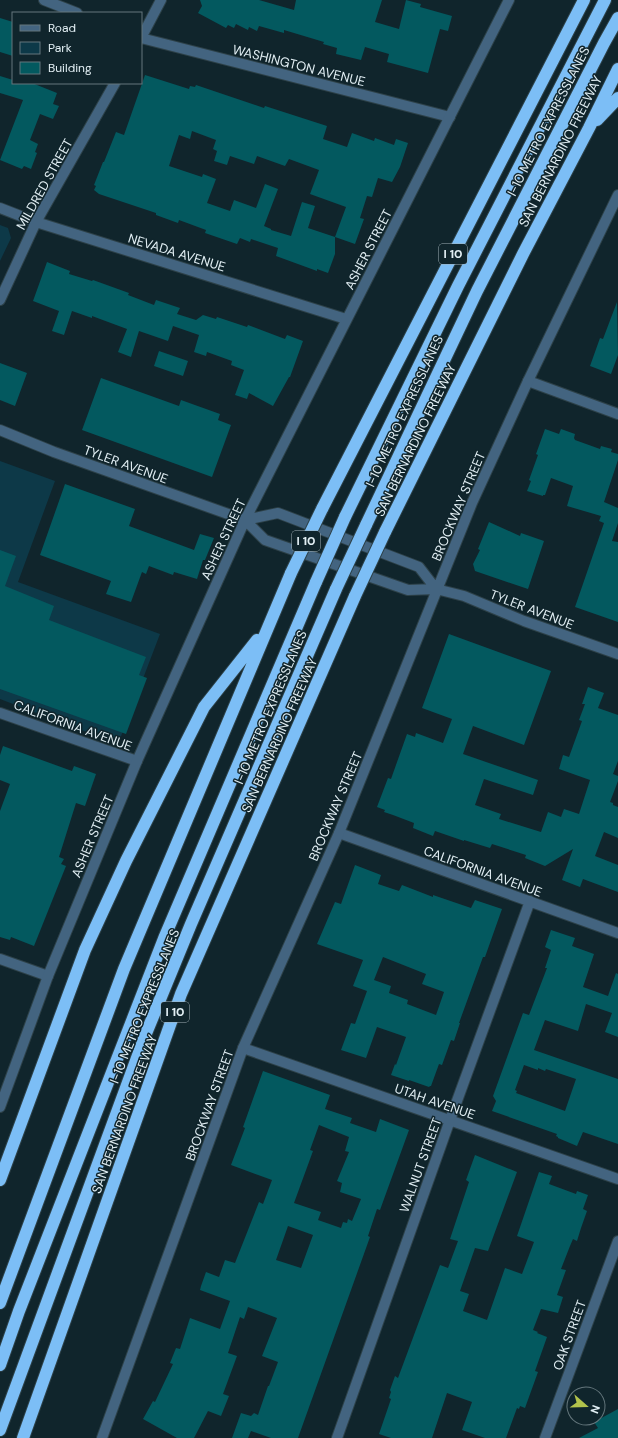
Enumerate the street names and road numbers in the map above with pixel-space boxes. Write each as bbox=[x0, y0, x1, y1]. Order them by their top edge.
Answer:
street label: WASHINGTON AVENUE bbox=[231, 41, 367, 90]
street label: I-10 METRO EXPRESSLANES bbox=[503, 44, 594, 199]
street label: SAN BERNARDINO FREEWAY bbox=[515, 72, 606, 230]
street label: MILDRED STREET bbox=[12, 136, 76, 233]
street label: ASHER STREET bbox=[341, 206, 396, 292]
street label: NEVADA AVENUE bbox=[126, 230, 228, 275]
road number: I 10 bbox=[439, 244, 467, 264]
street label: I-10 METRO EXPRESSLANES bbox=[362, 333, 447, 490]
street label: SAN BERNARDINO FREEWAY bbox=[371, 361, 460, 519]
street label: TYLER AVENUE bbox=[81, 441, 170, 488]
street label: BROCKWAY STREET bbox=[428, 449, 489, 563]
street label: ASHER STREET bbox=[197, 496, 250, 583]
road number: I 10 bbox=[292, 531, 320, 551]
street label: TYLER AVENUE bbox=[487, 586, 576, 633]
street label: I-10 METRO EXPRESSLANES bbox=[230, 628, 311, 787]
street label: SAN BERNARDINO FREEWAY bbox=[238, 655, 321, 815]
street label: CALIFORNIA AVENUE bbox=[11, 696, 134, 755]
street label: BROCKWAY STREET bbox=[305, 749, 366, 863]
street label: ASHER STREET bbox=[67, 792, 117, 880]
street label: CALIFORNIA AVENUE bbox=[421, 842, 544, 901]
street label: I-10 METRO EXPRESSLANES bbox=[106, 926, 183, 1086]
road number: I 10 bbox=[161, 1002, 189, 1022]
street label: SAN BERNARDINO FREEWAY bbox=[88, 1032, 161, 1196]
street label: BROCKWAY STREET bbox=[181, 1047, 238, 1163]
street label: UTAH AVENUE bbox=[392, 1080, 477, 1123]
street label: WALNUT STREET bbox=[395, 1115, 446, 1215]
street label: OAK STREET bbox=[549, 1298, 590, 1373]

